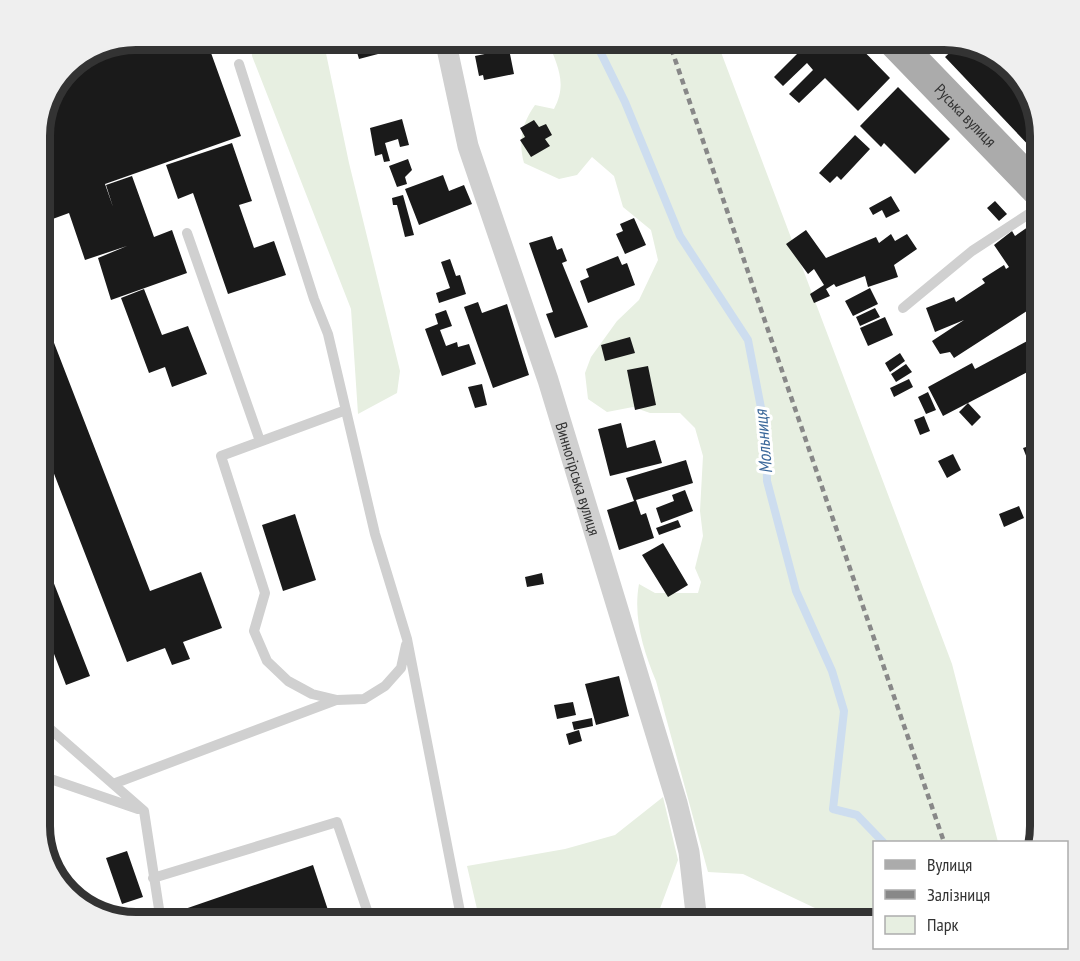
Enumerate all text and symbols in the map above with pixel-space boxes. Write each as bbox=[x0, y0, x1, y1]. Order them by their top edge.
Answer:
street label: Руська вулиця bbox=[931, 79, 1001, 151]
water label: Мольниця bbox=[749, 407, 777, 475]
street label: Винногірська вулиця bbox=[551, 420, 605, 538]
legend bbox=[873, 841, 1068, 949]
text: Вулиця bbox=[927, 853, 972, 876]
text: Залізниця bbox=[927, 883, 990, 906]
text: Парк bbox=[927, 913, 958, 936]

